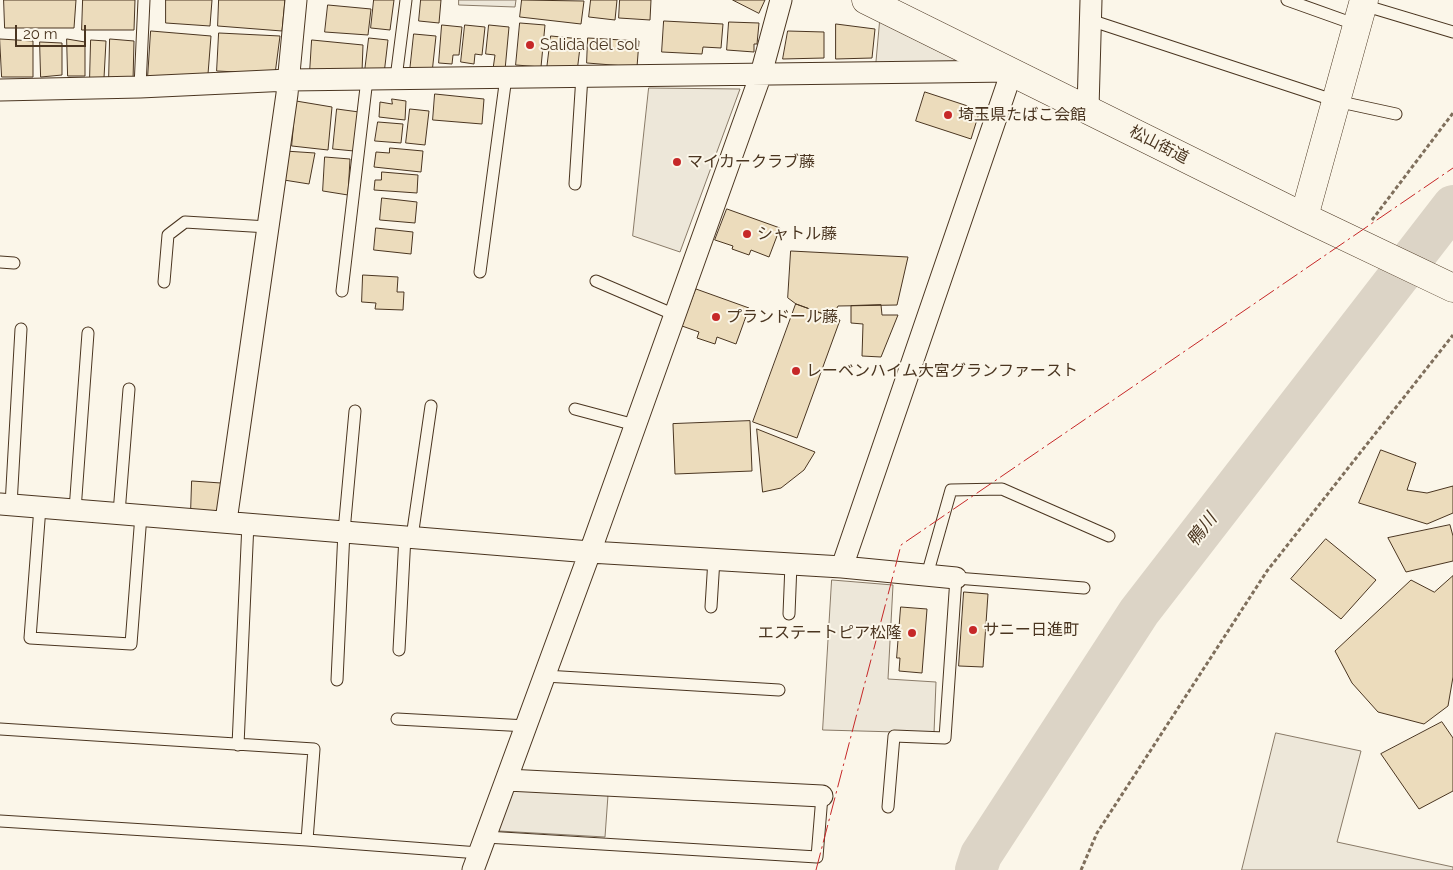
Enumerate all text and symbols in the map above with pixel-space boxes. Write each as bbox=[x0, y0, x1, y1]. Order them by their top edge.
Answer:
scale bar bbox=[18, 15, 89, 47]
text: 20 m bbox=[23, 25, 58, 43]
place label: Salida del sol bbox=[540, 35, 638, 55]
marker: Salida del sol bbox=[524, 39, 536, 51]
place label: 埼玉県たばこ会館 bbox=[958, 105, 1086, 125]
marker: 埼玉県たばこ会館 bbox=[942, 109, 954, 121]
street label: 松山街道 bbox=[1126, 122, 1192, 168]
place label: マイカークラブ藤 bbox=[687, 152, 815, 172]
marker: マイカークラブ藤 bbox=[671, 156, 683, 168]
place label: シャトル藤 bbox=[757, 224, 837, 244]
marker: シャトル藤 bbox=[741, 228, 753, 240]
place label: プランドール藤 bbox=[726, 307, 838, 327]
marker: プランドール藤 bbox=[710, 311, 722, 323]
place label: レーベンハイム大宮グランファースト bbox=[806, 361, 1078, 381]
marker: レーベンハイム大宮グランファースト bbox=[790, 365, 802, 377]
water label: 鴨川 bbox=[1182, 509, 1222, 551]
place label: サニー日進町 bbox=[983, 620, 1079, 640]
place label: エステートピア松隆 bbox=[758, 623, 902, 643]
marker: サニー日進町 bbox=[967, 624, 979, 636]
marker: エステートピア松隆 bbox=[906, 627, 918, 639]

